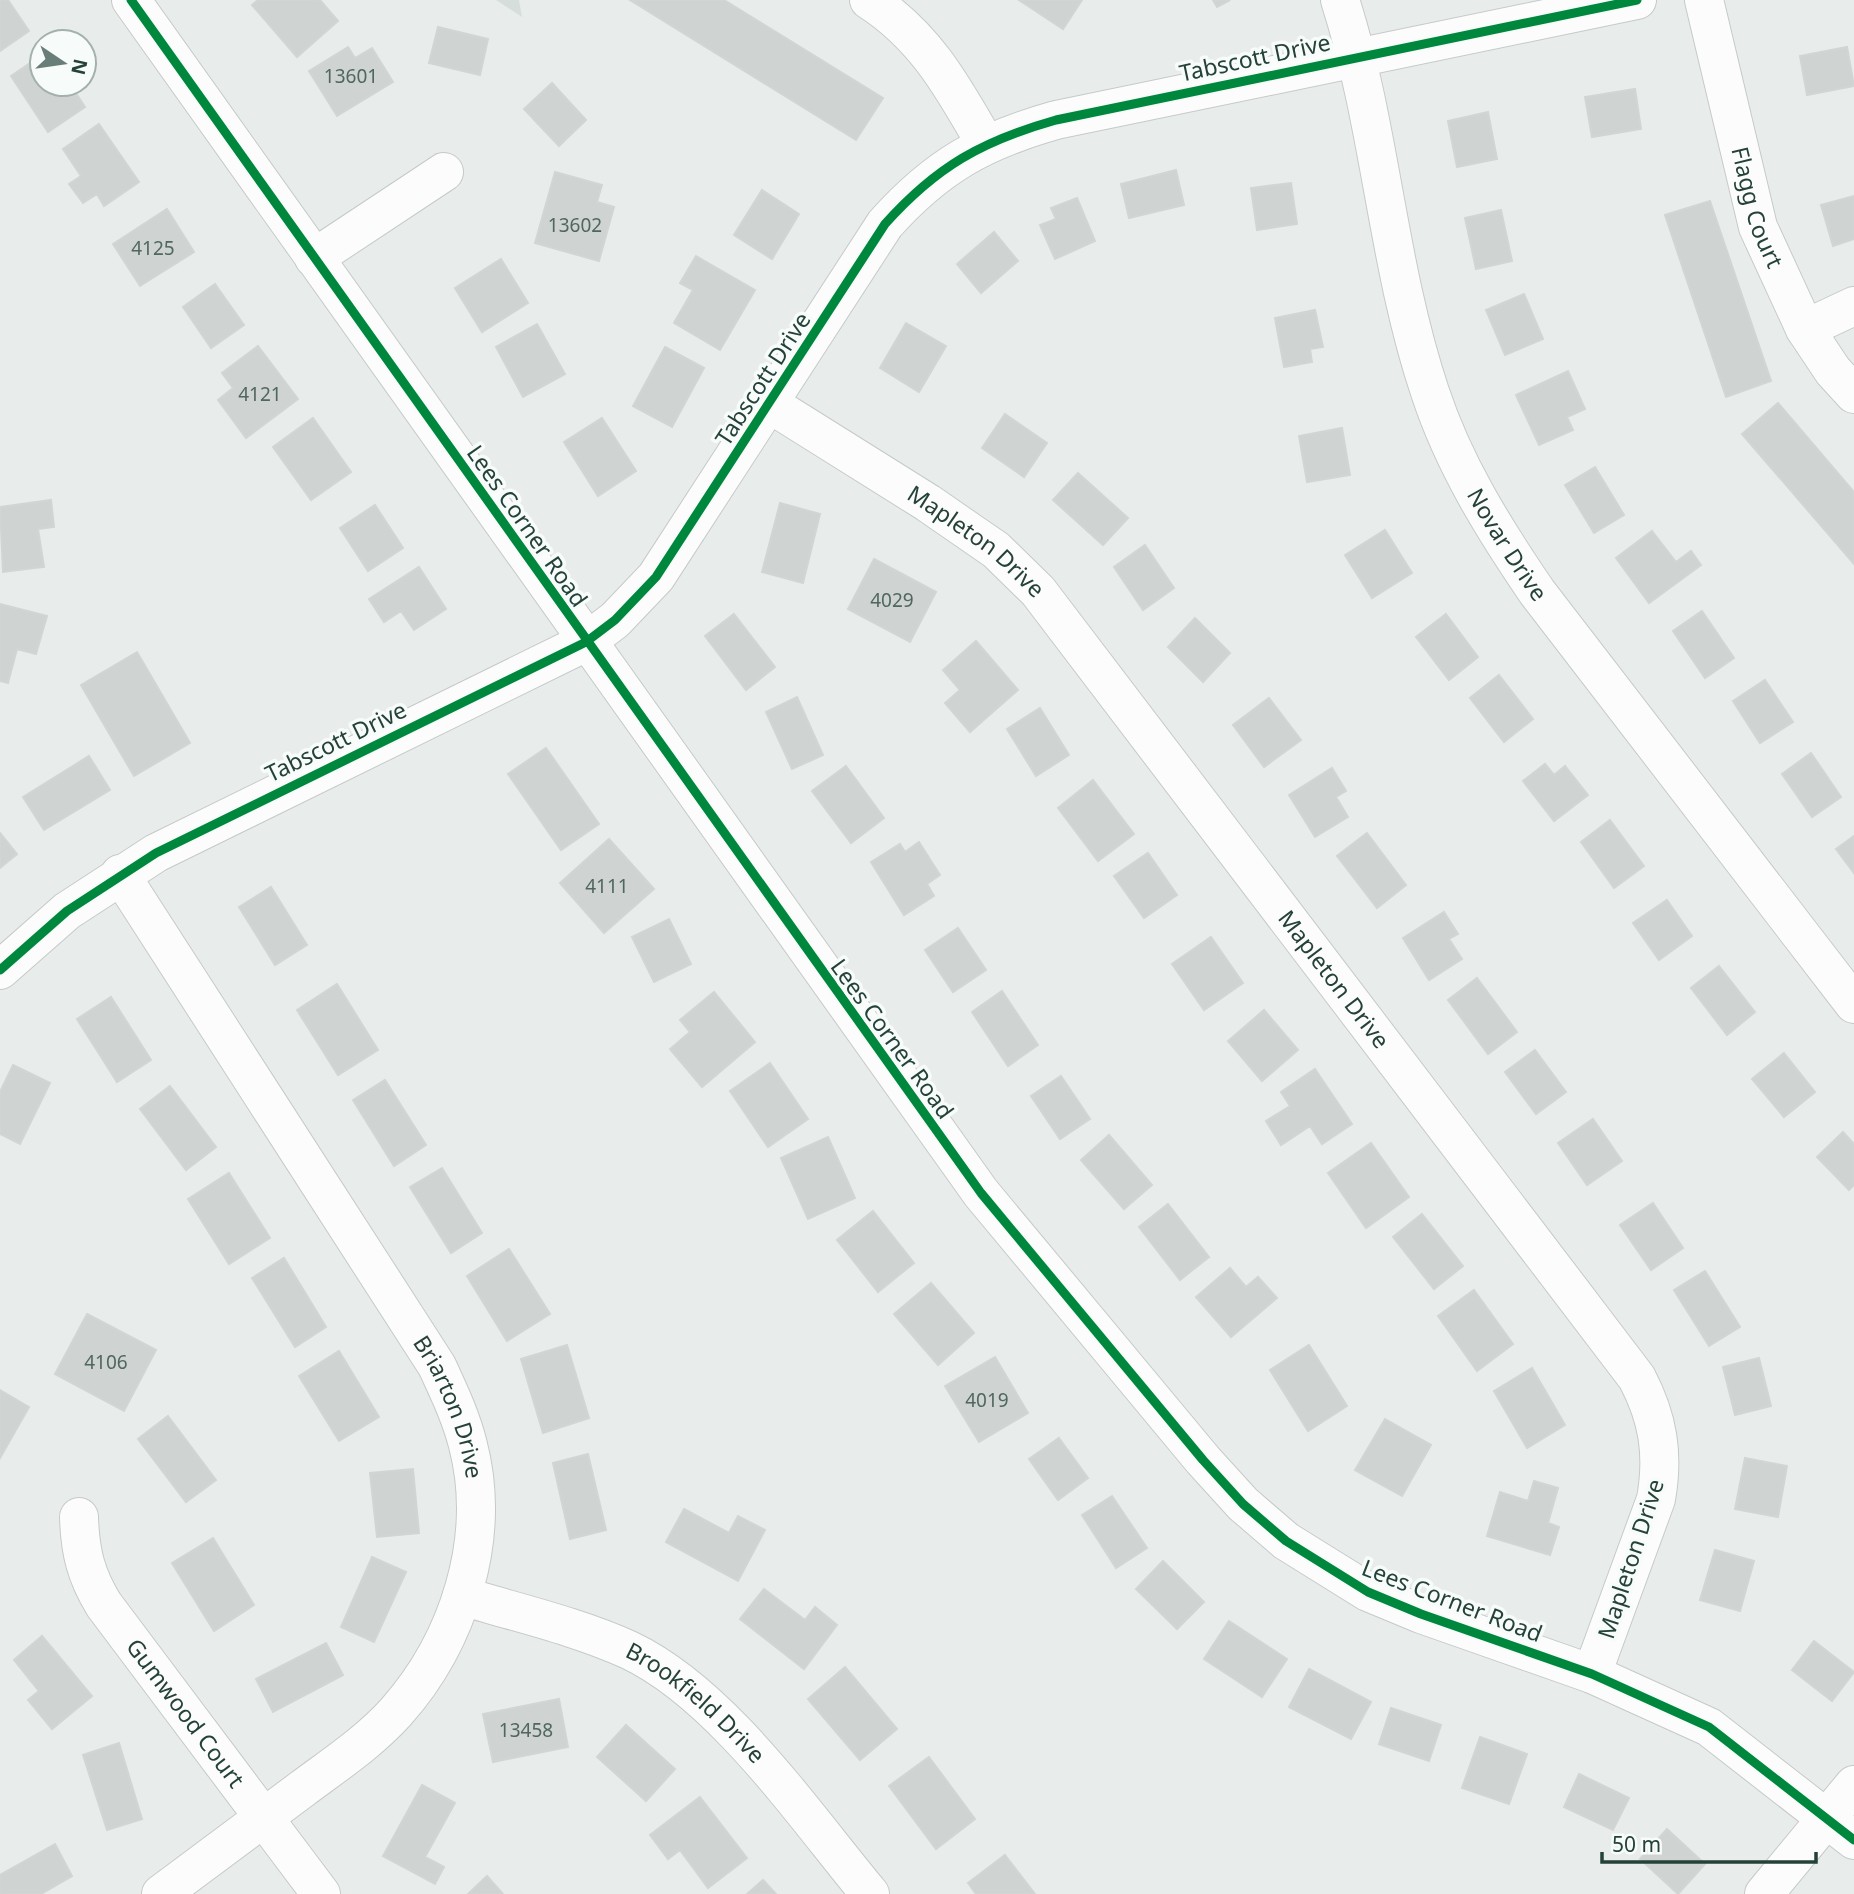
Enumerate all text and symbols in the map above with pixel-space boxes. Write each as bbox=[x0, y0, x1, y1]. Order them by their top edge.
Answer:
street label: Tabscott Drive bbox=[1176, 25, 1333, 89]
north arrow bbox=[28, 28, 98, 98]
text: N bbox=[65, 56, 94, 77]
house number: 13601 bbox=[324, 63, 378, 89]
street label: Flagg Court bbox=[1724, 143, 1792, 273]
house number: 13602 bbox=[548, 212, 602, 238]
house number: 4125 bbox=[131, 235, 175, 261]
street label: Tabscott Drive bbox=[707, 305, 817, 452]
house number: 4121 bbox=[238, 381, 282, 407]
street label: Lees Corner Road bbox=[460, 438, 596, 613]
street label: Mapleton Drive bbox=[902, 477, 1052, 604]
street label: Novar Drive bbox=[1460, 482, 1555, 607]
house number: 4029 bbox=[870, 587, 914, 613]
street label: Tabscott Drive bbox=[260, 693, 412, 789]
house number: 4111 bbox=[585, 873, 629, 899]
street label: Mapleton Drive bbox=[1271, 903, 1398, 1055]
street label: Lees Corner Road bbox=[824, 952, 962, 1125]
street label: Briarton Drive bbox=[406, 1329, 491, 1480]
house number: 4106 bbox=[84, 1349, 128, 1375]
house number: 4019 bbox=[965, 1387, 1009, 1413]
street label: Mapleton Drive bbox=[1589, 1475, 1671, 1643]
street label: Lees Corner Road bbox=[1358, 1551, 1547, 1649]
street label: Gumwood Court bbox=[119, 1631, 253, 1794]
street label: Brookfield Drive bbox=[621, 1634, 773, 1770]
house number: 13458 bbox=[499, 1717, 553, 1743]
scale bar bbox=[1602, 1820, 1815, 1864]
text: 50 m bbox=[1612, 1830, 1661, 1858]

